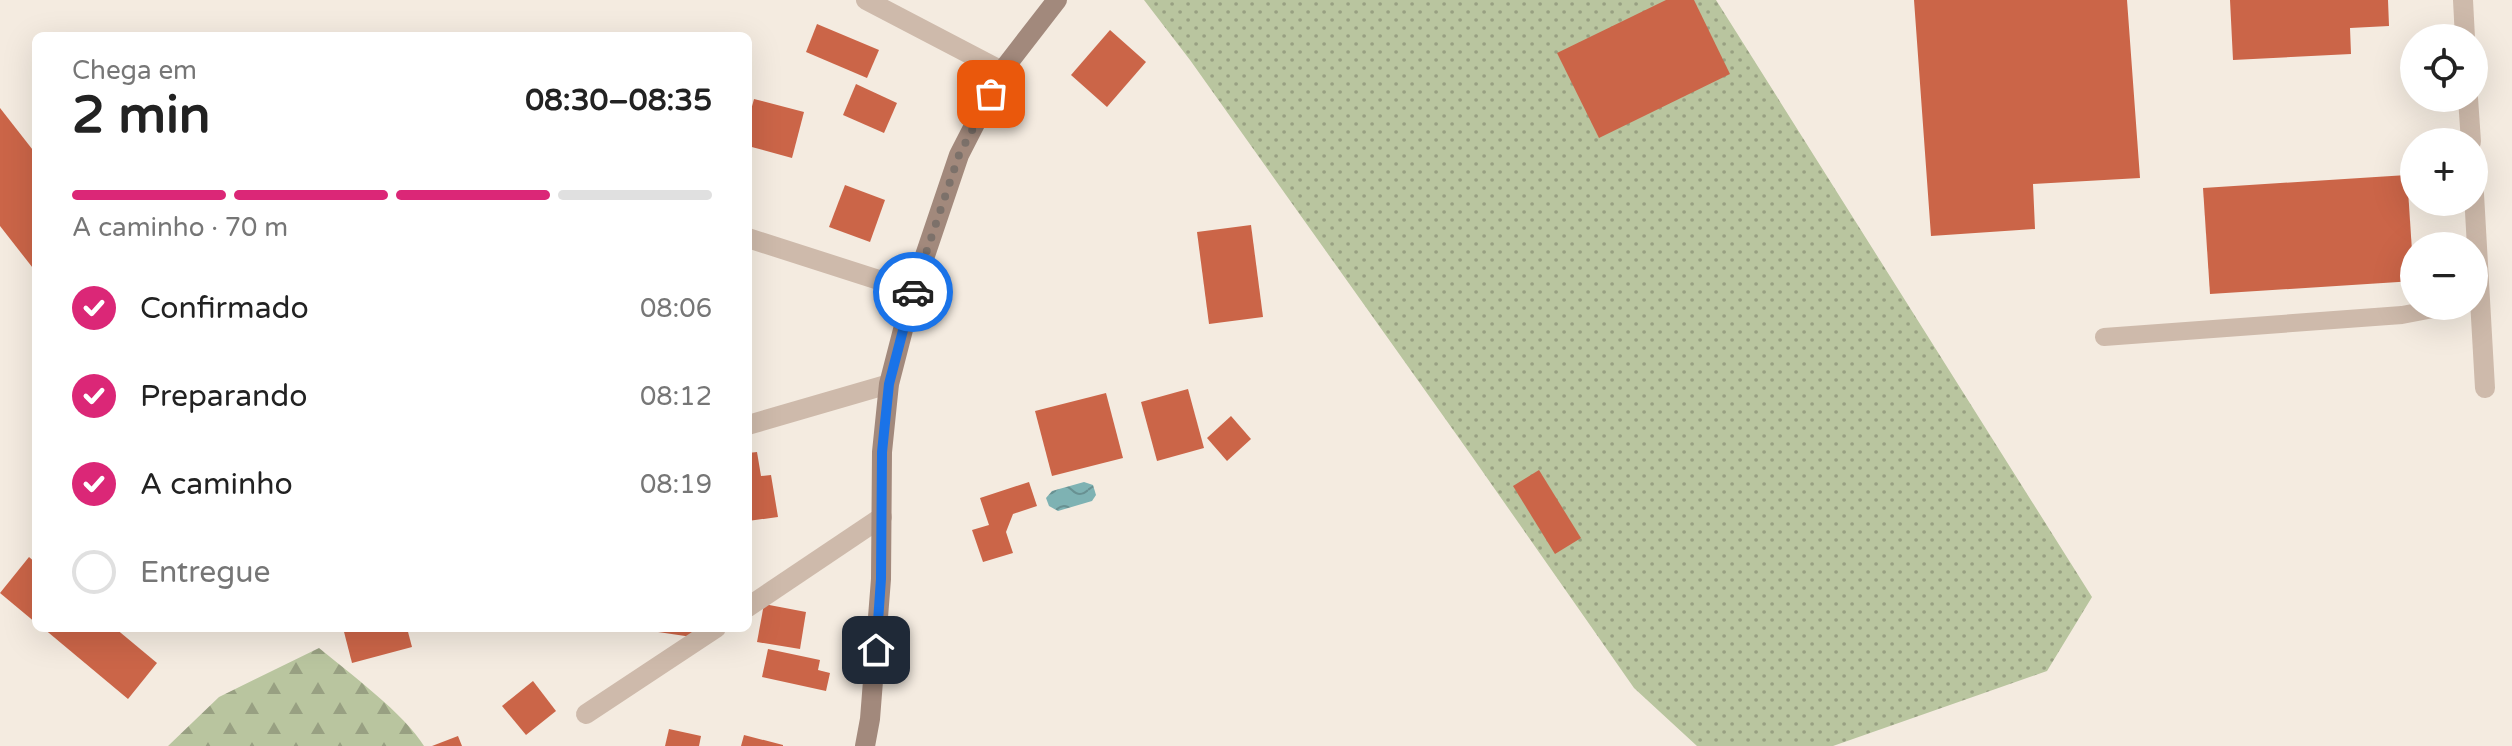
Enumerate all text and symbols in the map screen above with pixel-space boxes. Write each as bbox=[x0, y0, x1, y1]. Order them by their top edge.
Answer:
map controls bbox=[2400, 24, 2488, 320]
button: locate bbox=[2400, 24, 2488, 112]
text: Chega em bbox=[72, 55, 197, 86]
pin bbox=[957, 60, 1025, 128]
icon: bag bbox=[969, 72, 1013, 116]
text: 08:30–08:35 bbox=[525, 82, 712, 119]
text: 2 min bbox=[72, 84, 211, 147]
button: + bbox=[2400, 128, 2488, 216]
text: A caminho · 70 m bbox=[72, 212, 288, 243]
button: − bbox=[2400, 232, 2488, 320]
courier bbox=[873, 252, 953, 332]
icon: car bbox=[891, 270, 935, 314]
icon: check bbox=[72, 286, 116, 330]
text: Confirmado bbox=[140, 290, 309, 327]
text: 08:06 bbox=[640, 293, 712, 324]
icon: check bbox=[72, 374, 116, 418]
text: Preparando bbox=[140, 378, 308, 415]
text: 08:12 bbox=[640, 381, 712, 412]
icon: check bbox=[72, 462, 116, 506]
text: A caminho bbox=[140, 466, 293, 503]
text: 08:19 bbox=[640, 469, 712, 500]
text: Entregue bbox=[140, 554, 271, 591]
pin bbox=[842, 616, 910, 684]
icon: home bbox=[854, 628, 898, 672]

